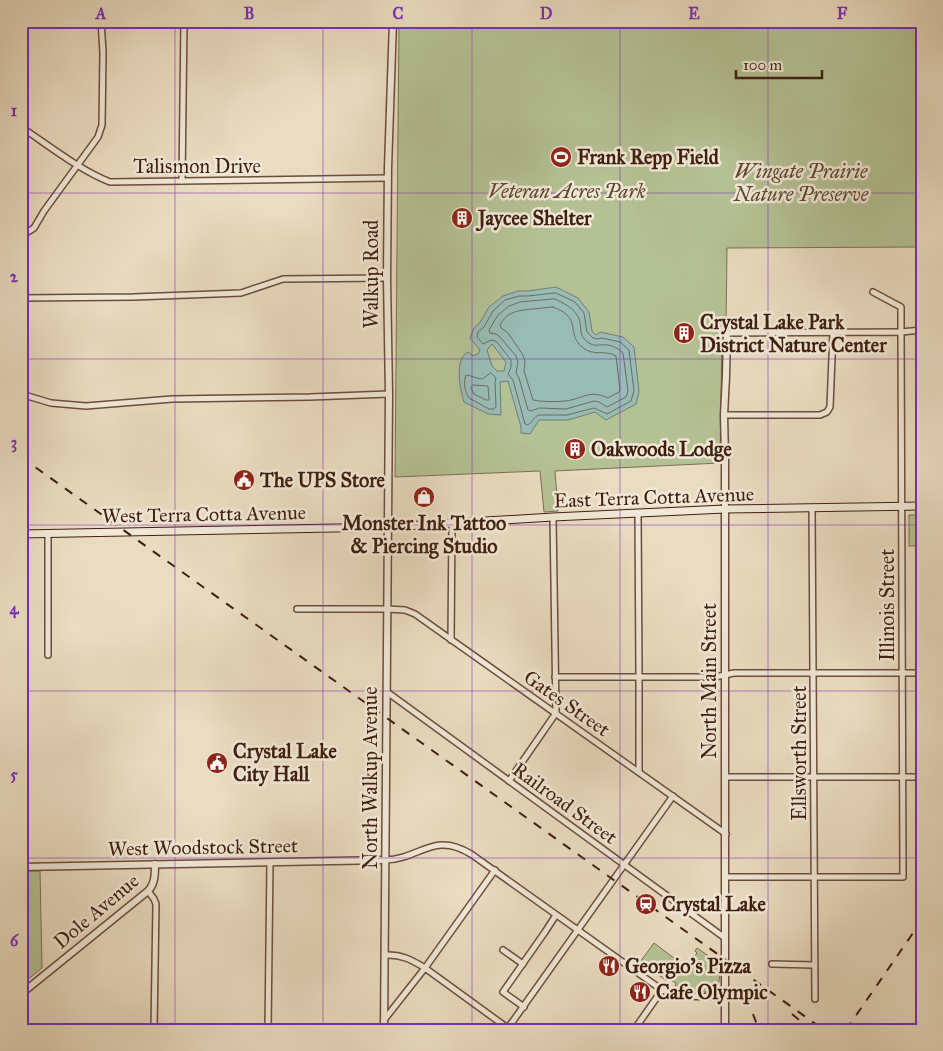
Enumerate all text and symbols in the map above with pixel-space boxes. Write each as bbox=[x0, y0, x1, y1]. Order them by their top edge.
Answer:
text: A bbox=[95, 4, 107, 23]
text: B bbox=[244, 4, 254, 23]
text: C bbox=[393, 4, 404, 23]
text: D bbox=[540, 4, 553, 23]
text: E bbox=[688, 4, 700, 23]
text: F bbox=[837, 4, 848, 23]
scale bar bbox=[736, 48, 822, 80]
text: 100 m bbox=[743, 56, 783, 74]
text: 1 bbox=[11, 101, 18, 120]
sports icon: Frank Repp Field bbox=[549, 145, 573, 169]
place label: Frank Repp Field bbox=[577, 145, 720, 170]
street label: Talismon Drive bbox=[133, 154, 261, 178]
park label: Wingate Prairie Nature Preserve bbox=[733, 159, 869, 206]
park label: Veteran Acres Park bbox=[488, 179, 646, 203]
building icon: Jaycee Shelter bbox=[450, 206, 474, 230]
place label: Jaycee Shelter bbox=[475, 206, 592, 232]
street label: Walkup Road bbox=[359, 220, 383, 328]
text: 2 bbox=[10, 267, 19, 286]
place label: Crystal Lake Park District Nature Center bbox=[700, 310, 887, 357]
building icon: Crystal Lake Park District Nature Center bbox=[672, 321, 696, 345]
text: 3 bbox=[11, 433, 17, 453]
building icon: Oakwoods Lodge bbox=[563, 437, 587, 461]
place label: Oakwoods Lodge bbox=[591, 437, 732, 462]
public building icon: The UPS Store bbox=[232, 468, 256, 492]
place label: The UPS Store bbox=[259, 468, 386, 492]
street label: East Terra Cotta Avenue bbox=[553, 482, 755, 512]
shop icon: Monster Ink Tattoo & Piercing Studio bbox=[412, 485, 436, 509]
street label: West Terra Cotta Avenue bbox=[102, 500, 306, 528]
place label: Monster Ink Tattoo & Piercing Studio bbox=[342, 511, 506, 559]
street label: Illinois Street bbox=[875, 549, 899, 661]
text: 4 bbox=[10, 599, 20, 619]
street label: North Main Street bbox=[697, 603, 721, 759]
street label: Gates Street bbox=[519, 665, 615, 741]
street label: Ellsworth Street bbox=[787, 685, 811, 821]
street label: North Walkup Avenue bbox=[358, 687, 382, 869]
place label: Crystal Lake City Hall bbox=[233, 739, 337, 787]
public building icon: Crystal Lake City Hall bbox=[205, 751, 229, 775]
street label: Railroad Street bbox=[508, 757, 622, 849]
text: 5 bbox=[10, 765, 18, 784]
street label: West Woodstock Street bbox=[108, 833, 298, 861]
street label: Dole Avenue bbox=[48, 868, 144, 954]
station icon: Crystal Lake bbox=[634, 892, 658, 916]
place label: Crystal Lake bbox=[662, 892, 766, 917]
text: 6 bbox=[10, 931, 19, 950]
restaurant icon: Georgio's Pizza bbox=[597, 954, 621, 978]
place label: Georgio's Pizza bbox=[625, 954, 751, 979]
restaurant icon: Cafe Olympic bbox=[628, 980, 652, 1004]
place label: Cafe Olympic bbox=[656, 980, 768, 1005]

